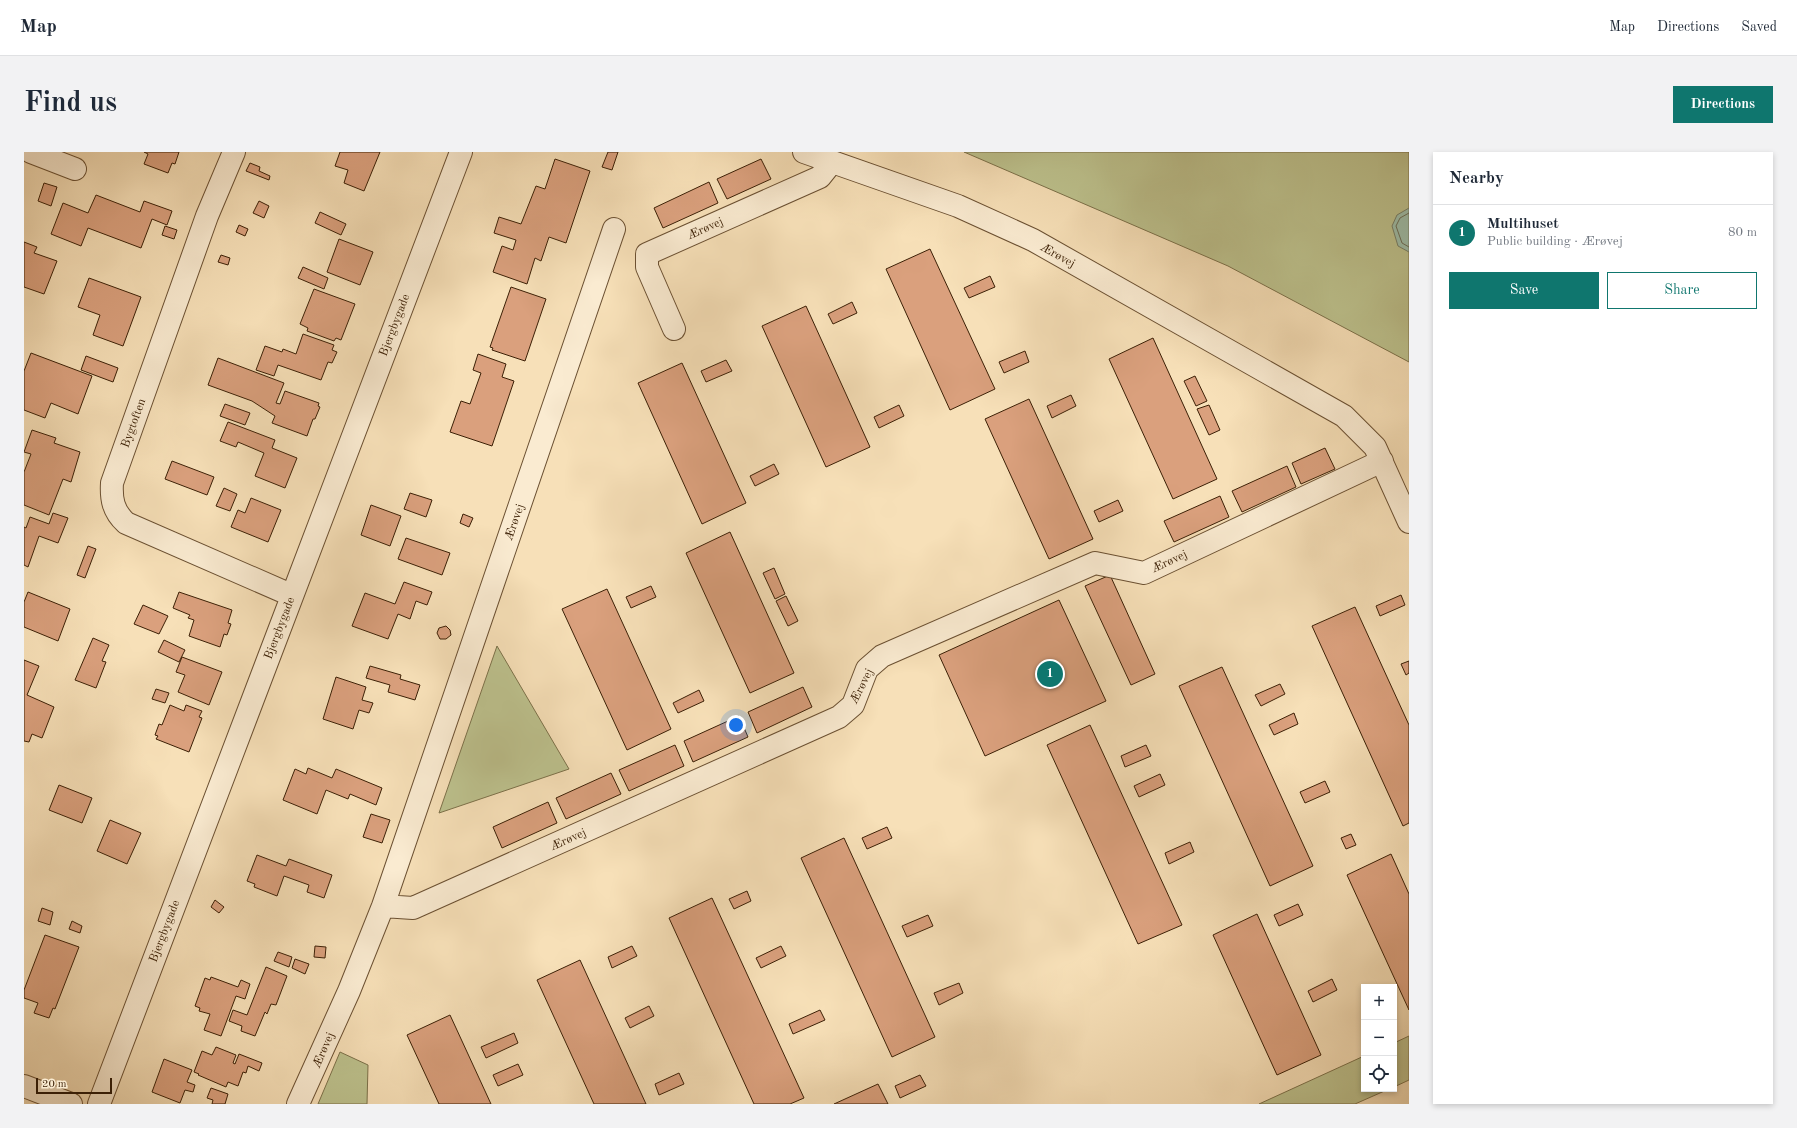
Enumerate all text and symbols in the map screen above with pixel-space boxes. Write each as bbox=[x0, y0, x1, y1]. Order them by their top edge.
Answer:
text: Map bbox=[20, 18, 57, 37]
text: Map bbox=[1609, 20, 1635, 34]
text: Directions bbox=[1657, 20, 1719, 34]
text: Saved bbox=[1741, 20, 1777, 34]
button: Directions bbox=[1673, 86, 1773, 123]
text: Find us bbox=[24, 90, 117, 118]
text: Nearby bbox=[1449, 170, 1504, 187]
street label: Ærøvej bbox=[686, 216, 725, 242]
text: Multihuset bbox=[1487, 217, 1559, 232]
text: 1 bbox=[1458, 226, 1466, 239]
text: 80 m bbox=[1728, 226, 1757, 239]
text: Public building · Ærøvej bbox=[1487, 235, 1623, 248]
street label: Ærøvej bbox=[1038, 241, 1077, 270]
button: Save bbox=[1449, 272, 1599, 309]
button: Share bbox=[1607, 272, 1757, 309]
street label: Bjergbygade bbox=[378, 292, 412, 358]
street label: Bygtoften bbox=[120, 397, 149, 450]
street label: Ærøvej bbox=[503, 502, 527, 542]
street label: Ærøvej bbox=[1150, 548, 1189, 575]
street label: Bjergbygade bbox=[263, 595, 297, 661]
pin: 1 bbox=[1037, 659, 1063, 689]
street label: Ærøvej bbox=[848, 667, 876, 706]
your location bbox=[726, 715, 746, 735]
street label: Ærøvej bbox=[549, 827, 588, 853]
street label: Bjergbygade bbox=[148, 898, 182, 964]
map controls bbox=[1361, 984, 1397, 1092]
button: + bbox=[1361, 984, 1397, 1020]
button: − bbox=[1361, 1020, 1397, 1056]
street label: Ærøvej bbox=[311, 1031, 337, 1070]
button: locate bbox=[1361, 1056, 1397, 1092]
scale bar bbox=[36, 1076, 112, 1095]
text: 20 m bbox=[42, 1079, 67, 1090]

